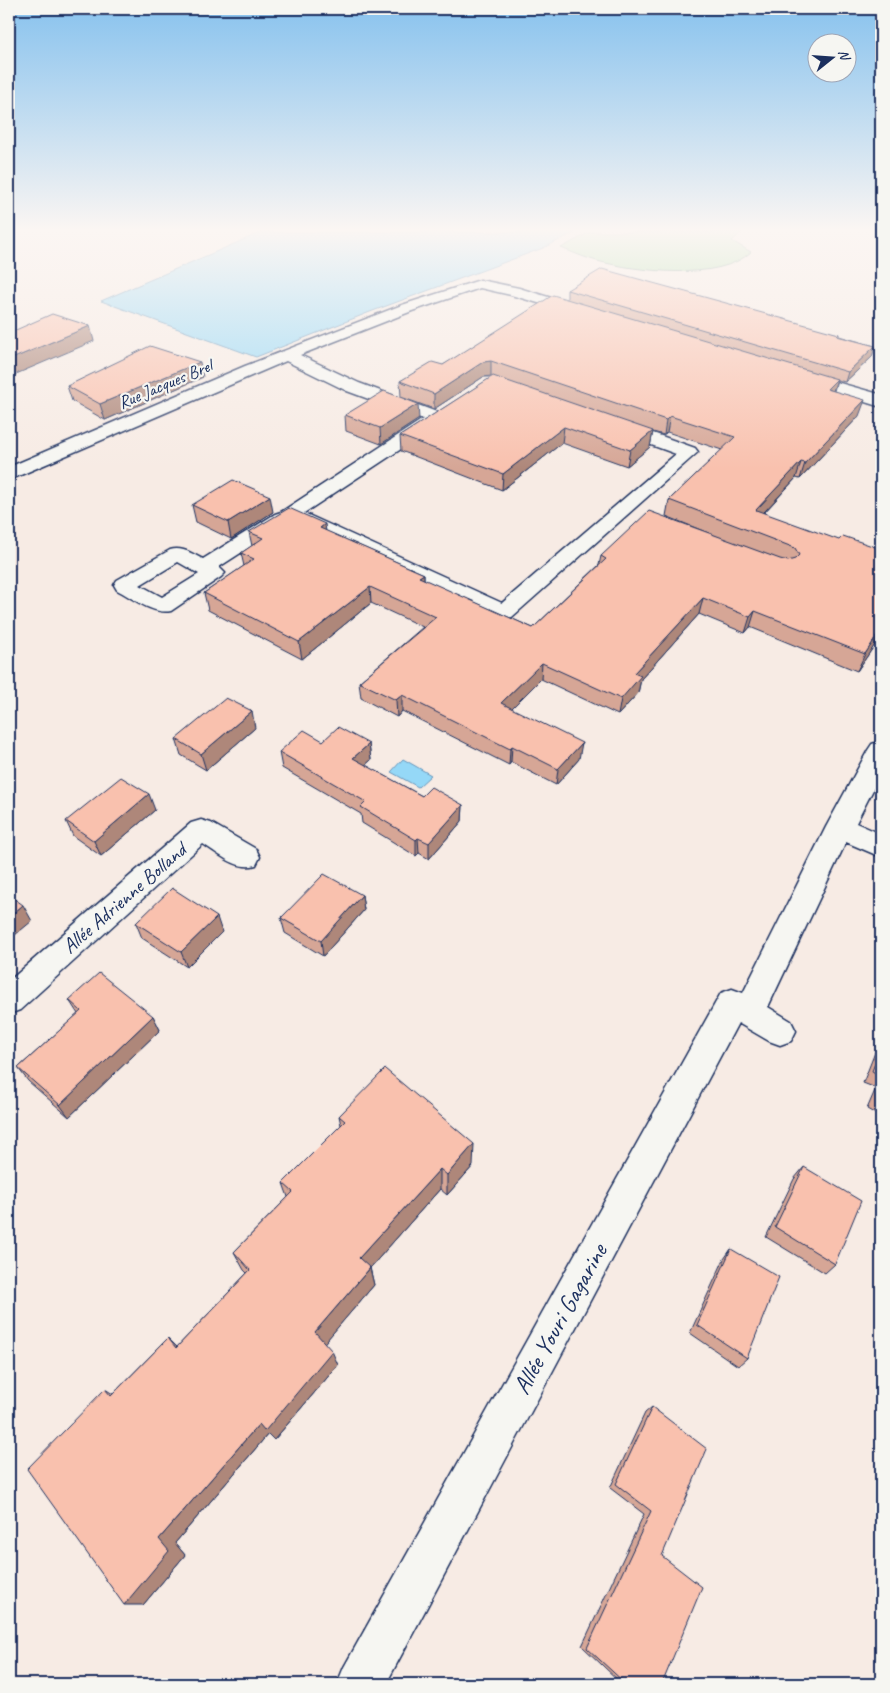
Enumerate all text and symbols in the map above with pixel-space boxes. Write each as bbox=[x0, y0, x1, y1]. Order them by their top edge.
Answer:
north arrow bbox=[808, 32, 858, 82]
text: N bbox=[835, 48, 854, 63]
street label: Rue Jacques Brel bbox=[115, 353, 218, 414]
street label: Allée Adrienne Bolland bbox=[57, 835, 194, 959]
street label: Allée Youri Gagarine bbox=[506, 1237, 615, 1400]

